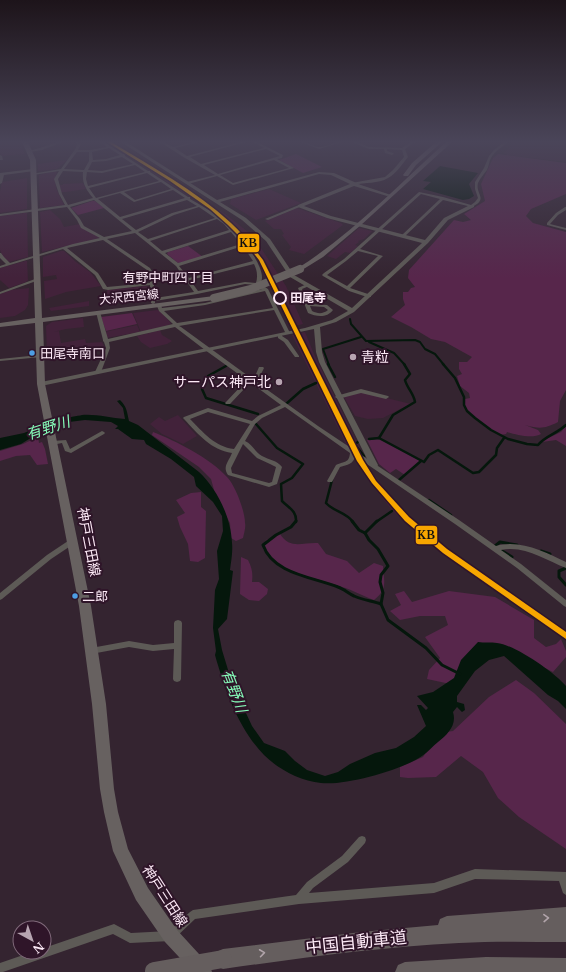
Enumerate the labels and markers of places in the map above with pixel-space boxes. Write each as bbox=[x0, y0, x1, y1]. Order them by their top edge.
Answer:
place label: 田尾寺 bbox=[290, 290, 326, 305]
marker: 田尾寺 bbox=[273, 291, 287, 305]
place label: 田尾寺南口 bbox=[40, 345, 105, 362]
marker: 田尾寺南口 bbox=[27, 348, 37, 358]
place label: 青粒 bbox=[361, 348, 389, 366]
marker: 青粒 bbox=[348, 352, 358, 362]
place label: サーパス神戸北 bbox=[173, 373, 271, 391]
marker: サーパス神戸北 bbox=[274, 377, 284, 387]
place label: 二郎 bbox=[82, 588, 108, 605]
marker: 二郎 bbox=[70, 591, 80, 601]

